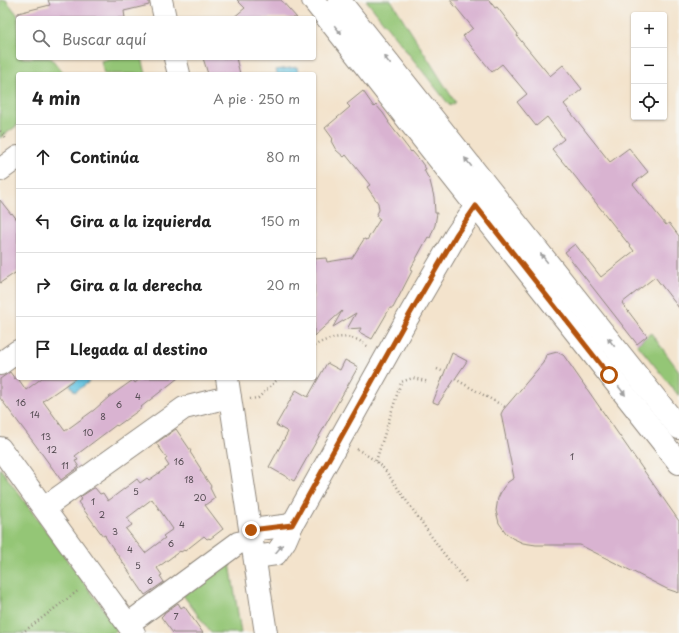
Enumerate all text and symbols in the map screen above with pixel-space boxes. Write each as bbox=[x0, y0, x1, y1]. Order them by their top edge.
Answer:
map controls bbox=[631, 12, 667, 120]
button: + bbox=[631, 12, 667, 48]
search box bbox=[16, 16, 316, 60]
one-way arrow bbox=[333, 25, 342, 36]
icon: search bbox=[30, 27, 52, 49]
text: Buscar aquí bbox=[62, 27, 146, 50]
button: − bbox=[631, 48, 667, 84]
one-way arrow bbox=[383, 55, 392, 66]
button: locate bbox=[631, 84, 667, 120]
text: 4 min bbox=[32, 85, 80, 111]
text: A pie · 250 m bbox=[213, 89, 300, 108]
text: Continúa bbox=[70, 145, 139, 168]
icon: ahead bbox=[32, 146, 54, 168]
text: 80 m bbox=[266, 147, 300, 166]
one-way arrow bbox=[464, 157, 472, 168]
text: Gira a la izquierda bbox=[70, 209, 211, 232]
icon: left bbox=[32, 210, 54, 232]
text: 150 m bbox=[261, 211, 300, 230]
one-way arrow bbox=[540, 253, 548, 264]
text: Gira a la derecha bbox=[70, 273, 202, 296]
icon: right bbox=[32, 274, 54, 296]
text: 20 m bbox=[266, 275, 300, 294]
text: Llegada al destino bbox=[70, 337, 208, 360]
one-way arrow bbox=[607, 337, 615, 348]
icon: arrive bbox=[32, 338, 54, 360]
route start bbox=[600, 366, 618, 384]
one-way arrow bbox=[617, 385, 626, 396]
house number: 4 bbox=[135, 389, 141, 403]
house number: 16 bbox=[16, 395, 26, 409]
house number: 6 bbox=[116, 397, 122, 411]
house number: 14 bbox=[30, 407, 40, 421]
house number: 8 bbox=[100, 409, 106, 423]
house number: 10 bbox=[83, 425, 94, 439]
house number: 13 bbox=[41, 429, 51, 443]
house number: 12 bbox=[47, 442, 57, 456]
house number: 1 bbox=[570, 449, 574, 463]
house number: 16 bbox=[174, 454, 184, 468]
house number: 11 bbox=[61, 458, 69, 472]
house number: 18 bbox=[184, 472, 194, 486]
house number: 5 bbox=[133, 484, 139, 498]
house number: 20 bbox=[194, 490, 207, 504]
house number: 1 bbox=[91, 494, 95, 508]
house number: 2 bbox=[99, 507, 105, 521]
house number: 4 bbox=[179, 517, 185, 531]
route end bbox=[242, 521, 260, 539]
house number: 3 bbox=[112, 524, 118, 538]
house number: 6 bbox=[168, 536, 174, 550]
house number: 4 bbox=[127, 542, 133, 556]
one-way arrow bbox=[275, 543, 284, 554]
house number: 5 bbox=[135, 558, 141, 572]
house number: 6 bbox=[147, 573, 153, 587]
house number: 7 bbox=[173, 609, 179, 623]

